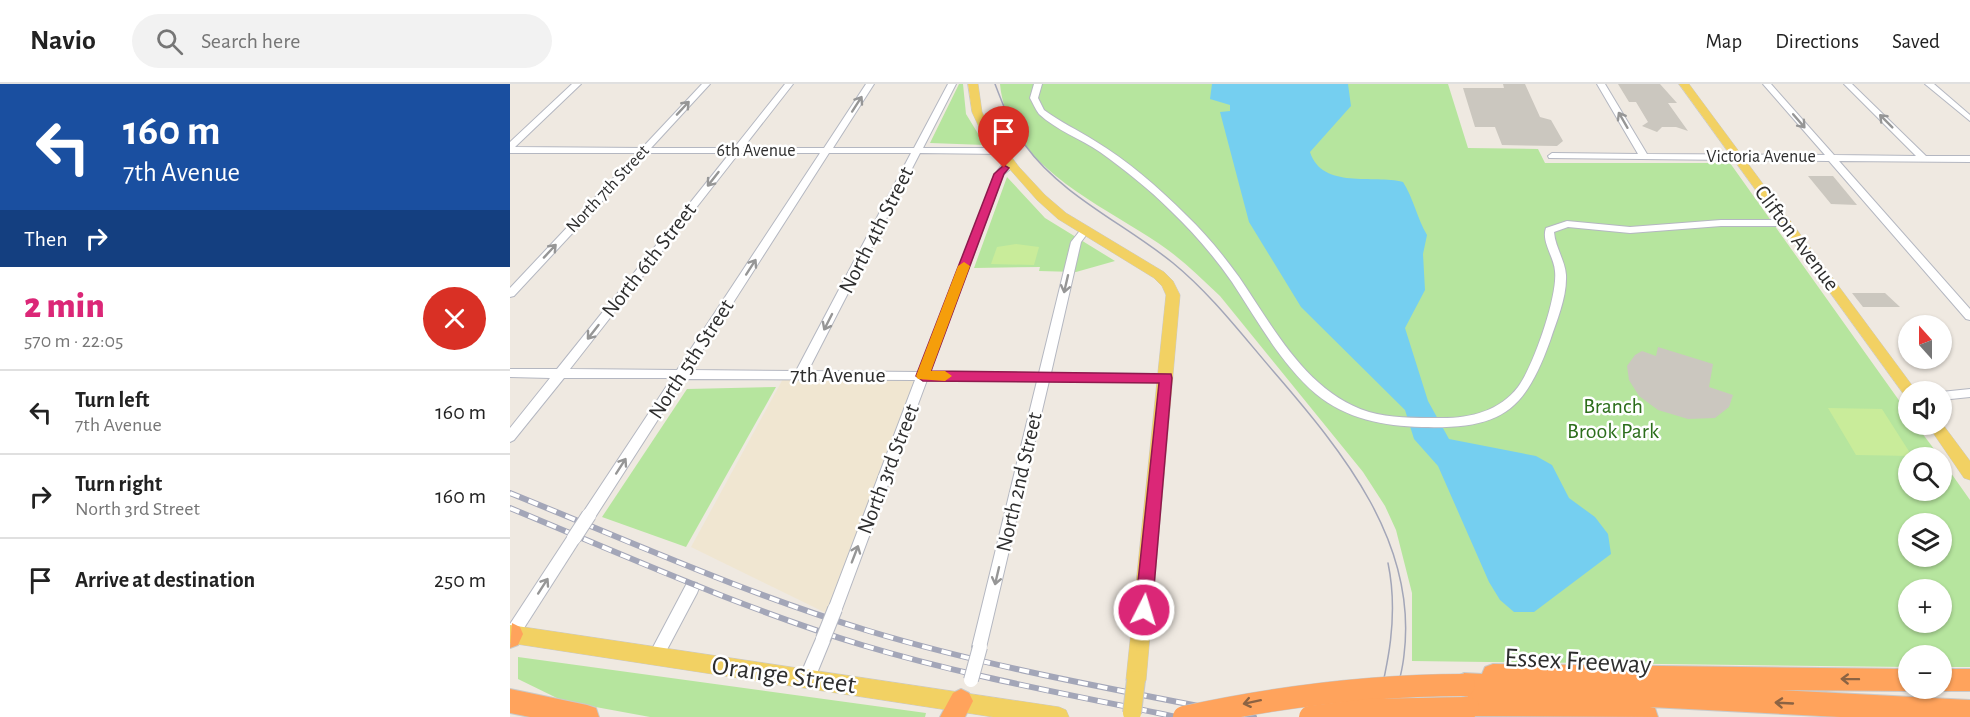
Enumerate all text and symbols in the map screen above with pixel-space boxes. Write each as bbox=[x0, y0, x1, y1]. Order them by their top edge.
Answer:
search box bbox=[132, 14, 552, 68]
icon: search bbox=[153, 25, 186, 58]
text: Navio bbox=[30, 27, 96, 55]
text: Search here bbox=[201, 30, 300, 52]
text: Map bbox=[1706, 31, 1742, 52]
text: Directions bbox=[1775, 31, 1859, 52]
text: Saved bbox=[1892, 31, 1940, 52]
one-way arrow bbox=[852, 96, 864, 113]
one-way arrow bbox=[676, 101, 690, 116]
pin bbox=[978, 106, 1029, 168]
icon: left bbox=[24, 108, 102, 186]
text: 160 m bbox=[123, 110, 221, 152]
one-way arrow bbox=[1616, 112, 1628, 129]
one-way arrow bbox=[1792, 113, 1806, 128]
one-way arrow bbox=[1878, 114, 1893, 129]
icon: arrive bbox=[987, 115, 1020, 148]
street label: North 7th Street bbox=[563, 142, 653, 236]
street label: 6th Avenue bbox=[716, 142, 796, 160]
street label: Victoria Avenue bbox=[1706, 148, 1816, 166]
text: 7th Avenue bbox=[123, 159, 240, 186]
street label: North 4th Street bbox=[835, 163, 917, 297]
one-way arrow bbox=[707, 171, 720, 187]
street label: Clifton Avenue bbox=[1750, 181, 1844, 295]
street label: North 6th Street bbox=[598, 199, 700, 321]
icon: right bbox=[80, 222, 113, 255]
text: Then bbox=[24, 228, 68, 250]
one-way arrow bbox=[543, 244, 557, 259]
one-way arrow bbox=[745, 259, 757, 276]
one-way arrow bbox=[1060, 274, 1072, 293]
button: close bbox=[423, 287, 486, 350]
text: 2 min bbox=[24, 288, 105, 324]
street label: North 5th Street bbox=[644, 295, 738, 423]
one-way arrow bbox=[822, 313, 833, 331]
north arrow bbox=[1898, 315, 1952, 369]
map controls bbox=[1898, 315, 1952, 699]
one-way arrow bbox=[586, 324, 599, 340]
text: 570 m · 22:05 bbox=[24, 331, 123, 351]
street label: 7th Avenue bbox=[790, 364, 886, 386]
button: sound bbox=[1898, 381, 1952, 435]
text: Turn left bbox=[75, 389, 149, 411]
park label: Branch Brook Park bbox=[1567, 395, 1659, 442]
icon: left bbox=[24, 396, 57, 429]
text: 160 m bbox=[435, 401, 486, 423]
street label: North 3rd Street bbox=[853, 401, 923, 537]
street label: North 2nd Street bbox=[992, 410, 1046, 554]
text: 7th Avenue bbox=[75, 415, 162, 435]
button: search bbox=[1898, 447, 1952, 501]
one-way arrow bbox=[615, 457, 628, 474]
text: Turn right bbox=[75, 473, 162, 495]
icon: right bbox=[24, 480, 57, 513]
text: 160 m bbox=[435, 485, 486, 507]
text: North 3rd Street bbox=[75, 499, 200, 519]
button: layers bbox=[1898, 513, 1952, 567]
one-way arrow bbox=[851, 545, 862, 564]
icon: arrive bbox=[24, 564, 57, 597]
one-way arrow bbox=[990, 566, 1002, 585]
text: Arrive at destination bbox=[75, 569, 255, 591]
text: 250 m bbox=[434, 569, 486, 591]
one-way arrow bbox=[537, 578, 549, 595]
position arrow bbox=[1112, 578, 1176, 642]
button: + bbox=[1898, 579, 1952, 633]
street label: Essex Freeway bbox=[1504, 644, 1653, 679]
button: − bbox=[1898, 645, 1952, 699]
street label: Orange Street bbox=[710, 652, 858, 699]
one-way arrow bbox=[1840, 673, 1860, 685]
one-way arrow bbox=[1243, 697, 1262, 708]
one-way arrow bbox=[1774, 697, 1794, 708]

